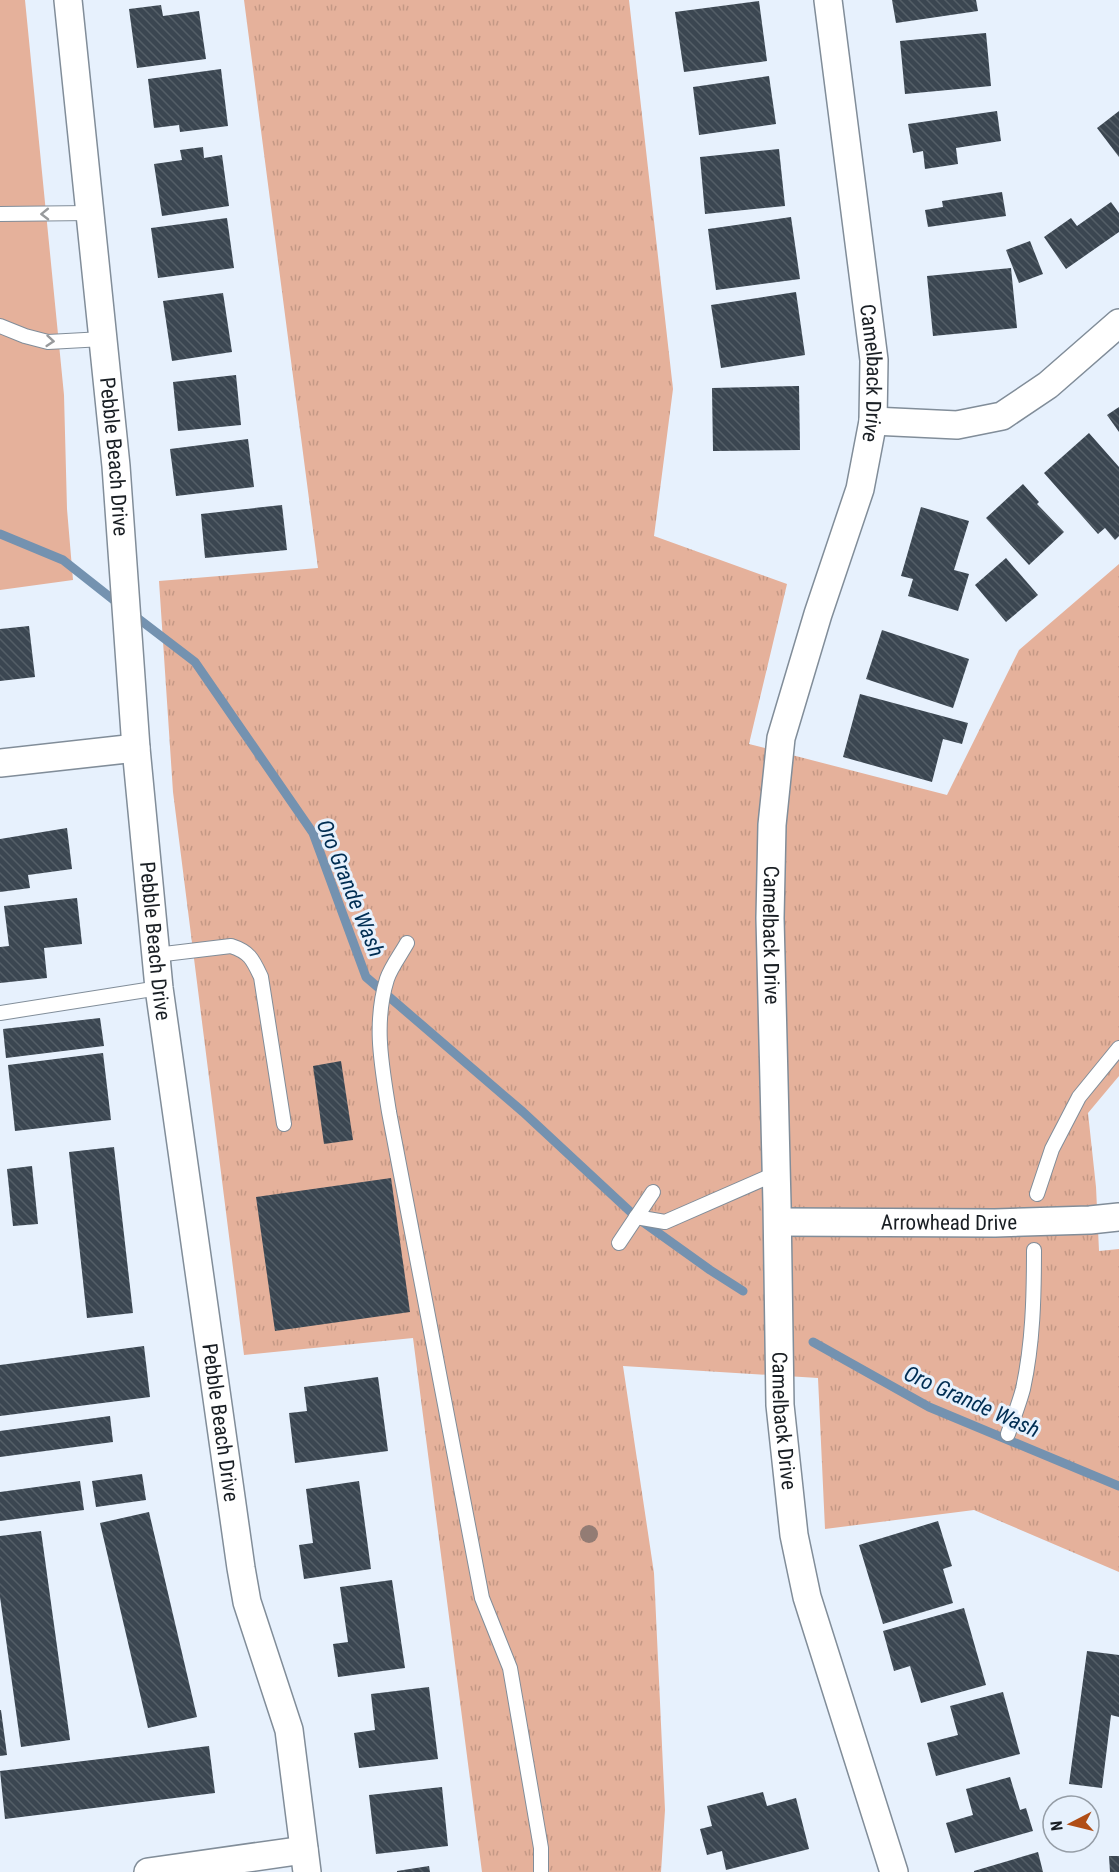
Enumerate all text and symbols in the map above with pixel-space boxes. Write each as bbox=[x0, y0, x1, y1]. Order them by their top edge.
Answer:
one-way arrow bbox=[40, 208, 49, 220]
street label: Camelback Drive bbox=[855, 303, 886, 444]
one-way arrow bbox=[45, 334, 55, 347]
street label: Pebble Beach Drive bbox=[95, 376, 133, 537]
water label: Oro Grande Wash bbox=[312, 816, 389, 960]
street label: Pebble Beach Drive bbox=[135, 860, 175, 1022]
street label: Camelback Drive bbox=[758, 865, 784, 1005]
street label: Arrowhead Drive bbox=[881, 1210, 1018, 1235]
street label: Pebble Beach Drive bbox=[197, 1342, 243, 1503]
street label: Camelback Drive bbox=[767, 1351, 801, 1491]
water label: Oro Grande Wash bbox=[900, 1360, 1043, 1443]
north arrow bbox=[1041, 1794, 1101, 1854]
text: N bbox=[1047, 1820, 1067, 1832]

